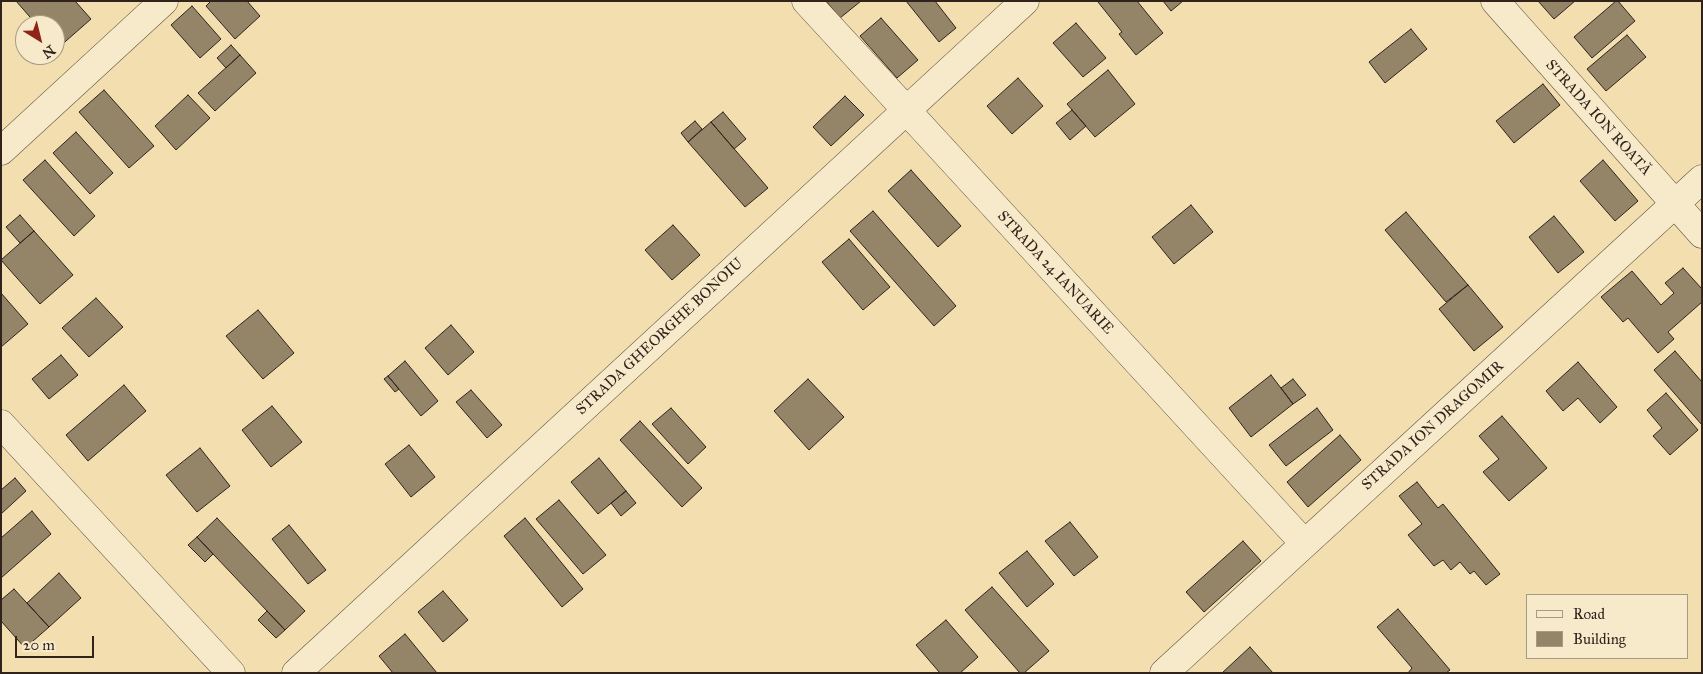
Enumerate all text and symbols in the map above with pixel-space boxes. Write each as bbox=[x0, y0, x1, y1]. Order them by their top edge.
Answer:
north arrow bbox=[15, 15, 65, 65]
text: N bbox=[39, 41, 58, 62]
street label: STRADA ION ROATĂ bbox=[1541, 57, 1655, 179]
street label: STRADA 24 IANUARIE bbox=[993, 208, 1117, 338]
street label: STRADA GHEORGHE BONOIU bbox=[573, 255, 747, 419]
street label: STRADA ION DRAGOMIR bbox=[1358, 358, 1508, 494]
legend bbox=[1526, 594, 1688, 659]
text: Road bbox=[1573, 605, 1605, 623]
scale bar bbox=[18, 626, 96, 658]
text: Building bbox=[1573, 630, 1626, 648]
text: 20 m bbox=[23, 636, 55, 654]

